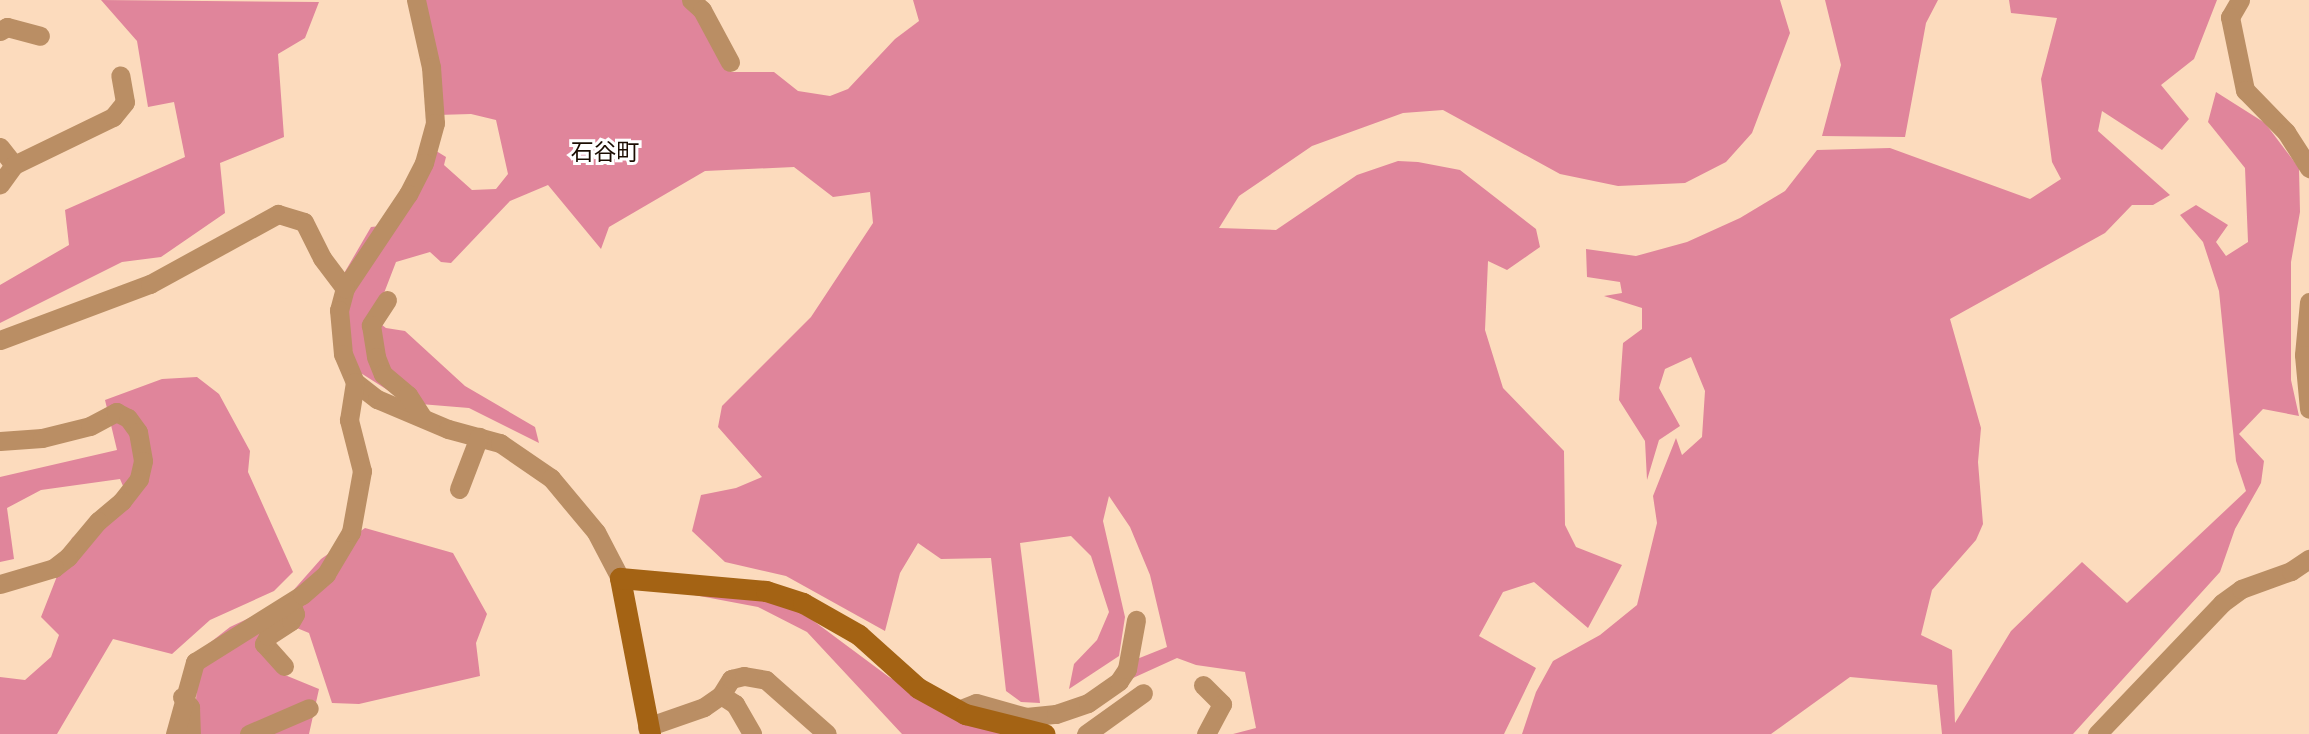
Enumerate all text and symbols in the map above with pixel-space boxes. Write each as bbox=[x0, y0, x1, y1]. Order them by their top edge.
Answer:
district label: 石谷町 bbox=[571, 138, 639, 166]

